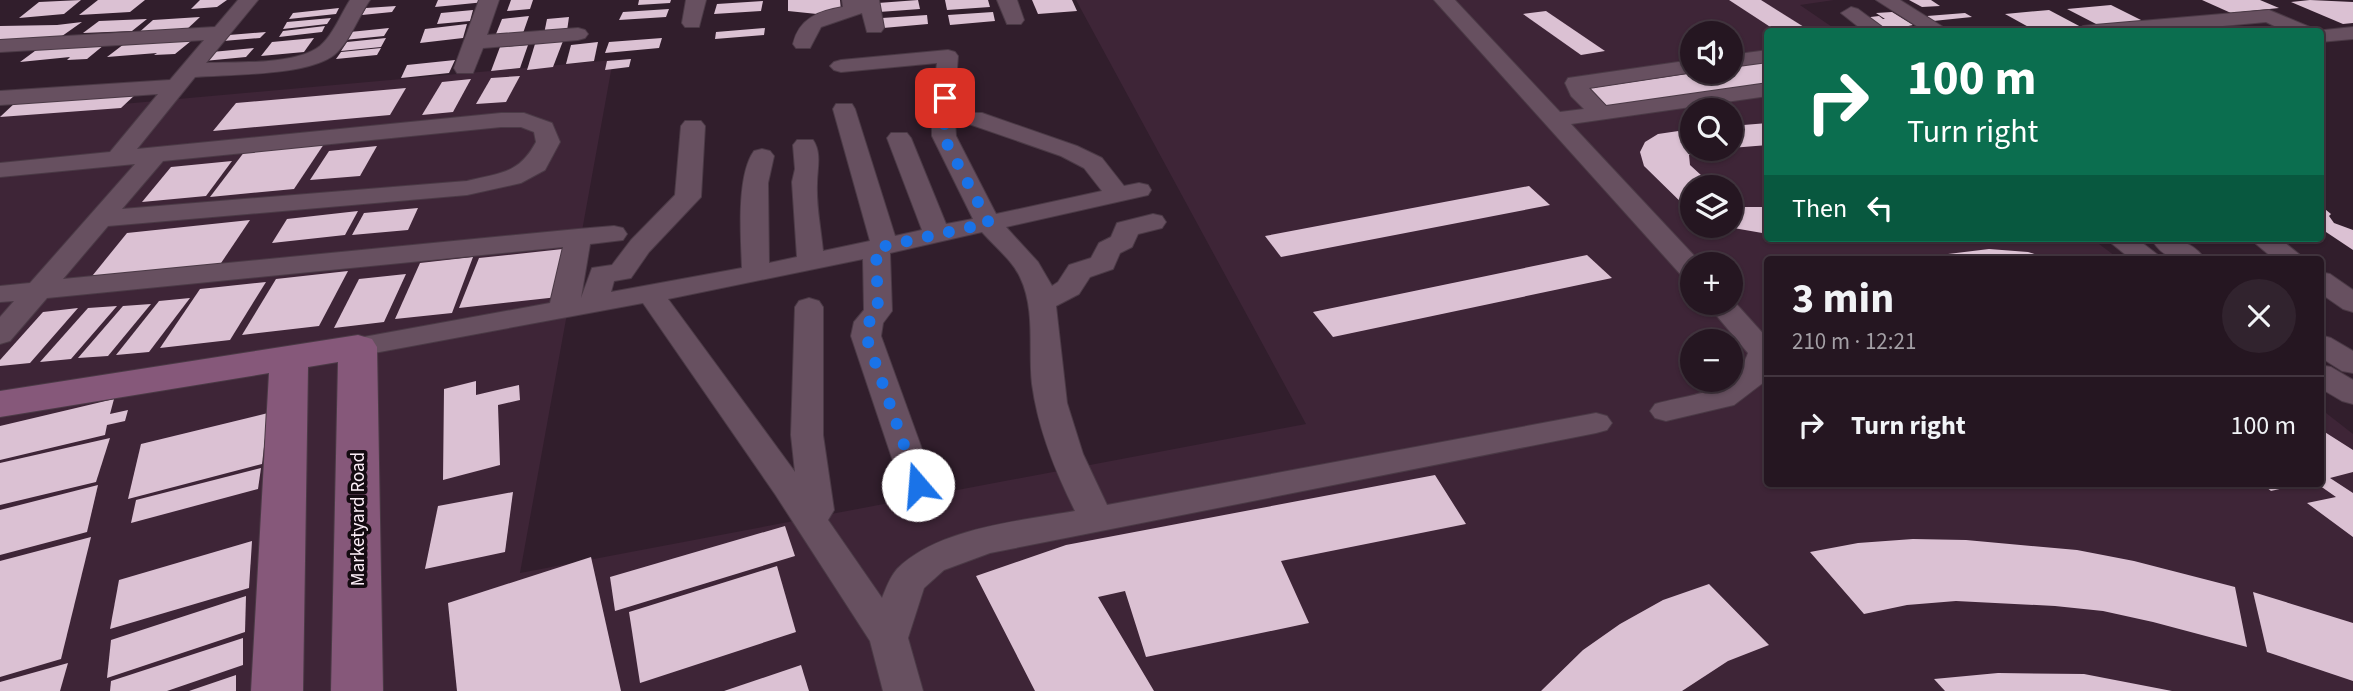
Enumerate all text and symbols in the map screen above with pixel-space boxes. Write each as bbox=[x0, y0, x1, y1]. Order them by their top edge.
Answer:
map controls bbox=[1680, 21, 1743, 392]
button: sound bbox=[1680, 21, 1743, 84]
text: 100 m bbox=[1907, 44, 2036, 114]
icon: right bbox=[1792, 56, 1883, 147]
pin bbox=[915, 68, 975, 128]
icon: arrive bbox=[926, 79, 964, 117]
button: search bbox=[1680, 98, 1743, 161]
text: Turn right bbox=[1907, 109, 2038, 155]
button: layers bbox=[1680, 175, 1743, 238]
icon: left bbox=[1861, 189, 1899, 227]
text: Then bbox=[1792, 190, 1847, 227]
button: + bbox=[1680, 252, 1743, 315]
text: 3 min bbox=[1792, 269, 1894, 329]
button: close bbox=[2222, 279, 2296, 353]
text: 210 m · 12:21 bbox=[1792, 325, 1916, 358]
button: − bbox=[1680, 329, 1743, 392]
icon: right bbox=[1792, 406, 1830, 444]
text: Turn right bbox=[1851, 407, 1966, 444]
text: 100 m bbox=[2230, 407, 2296, 444]
position arrow bbox=[881, 448, 955, 522]
street label: Marketyard Road bbox=[345, 452, 372, 586]

